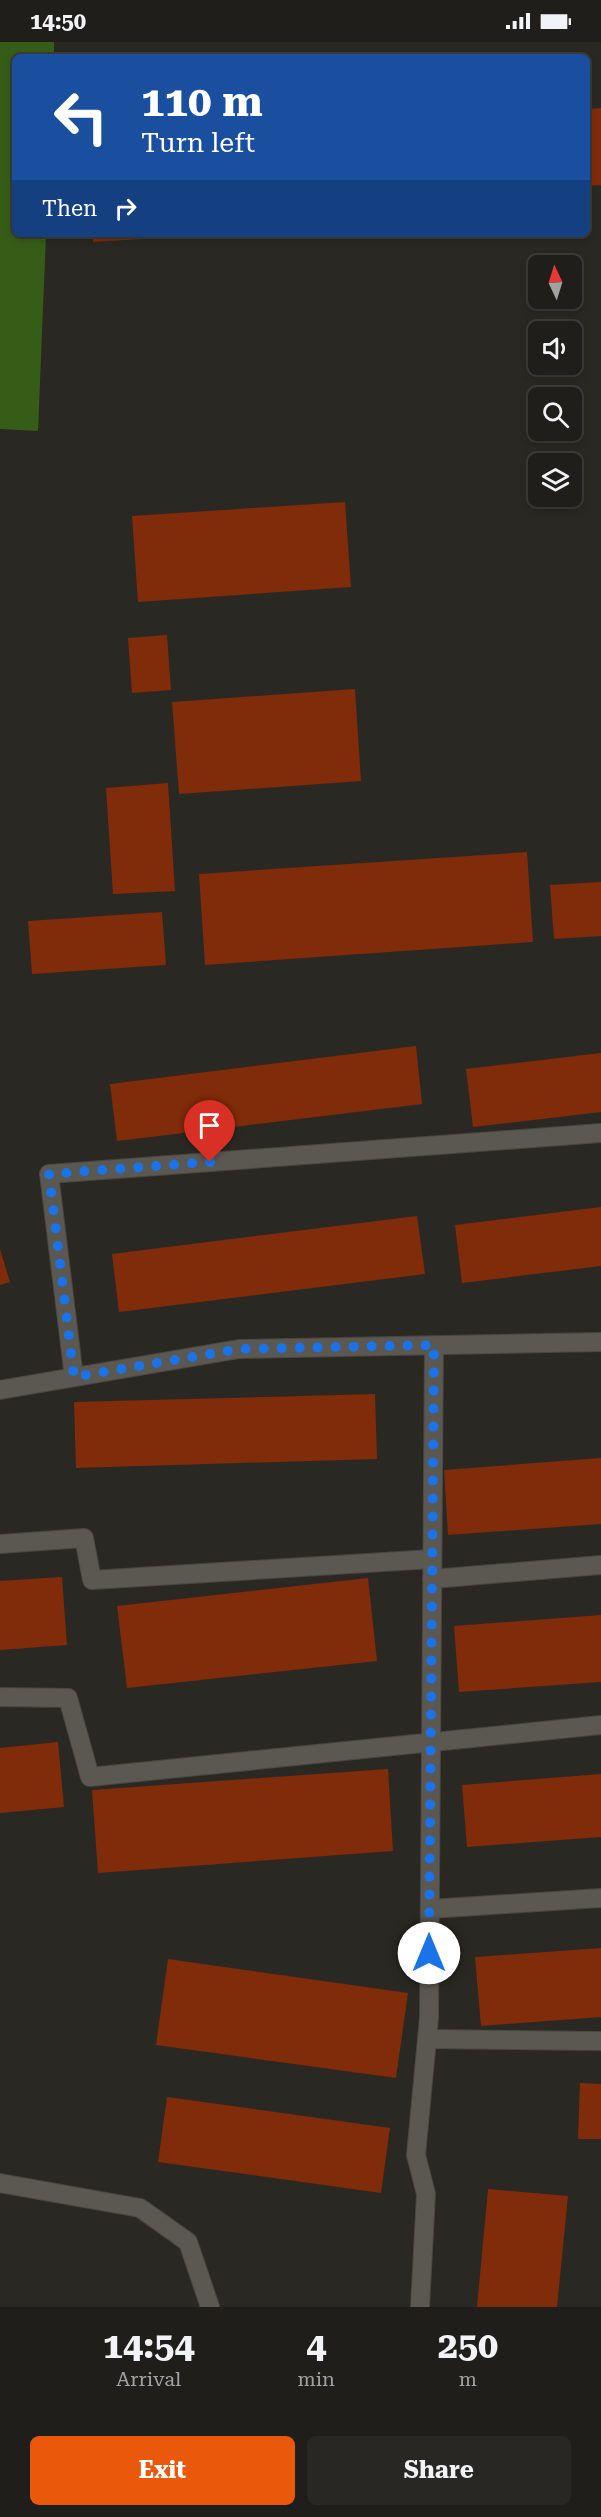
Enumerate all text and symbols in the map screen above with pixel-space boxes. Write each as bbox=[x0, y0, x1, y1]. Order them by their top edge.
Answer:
text: 14:50 bbox=[30, 9, 86, 34]
text: 110 m bbox=[141, 77, 263, 126]
icon: left bbox=[42, 78, 120, 156]
text: Turn left bbox=[141, 127, 255, 159]
icon: right bbox=[109, 192, 142, 225]
text: Then bbox=[42, 196, 97, 221]
north arrow bbox=[528, 255, 582, 309]
map controls bbox=[528, 255, 582, 507]
button: sound bbox=[528, 321, 582, 375]
button: search bbox=[528, 387, 582, 441]
button: layers bbox=[528, 453, 582, 507]
pin bbox=[184, 1100, 235, 1162]
icon: arrive bbox=[193, 1109, 226, 1142]
position arrow bbox=[397, 1921, 461, 1985]
text: 14:54 bbox=[103, 2325, 195, 2367]
text: 4 bbox=[306, 2325, 326, 2367]
text: 250 bbox=[438, 2325, 498, 2367]
text: Arrival bbox=[116, 2367, 181, 2391]
text: min bbox=[297, 2367, 335, 2391]
text: m bbox=[459, 2367, 477, 2391]
button: Exit bbox=[30, 2436, 295, 2505]
button: Share bbox=[307, 2436, 571, 2505]

